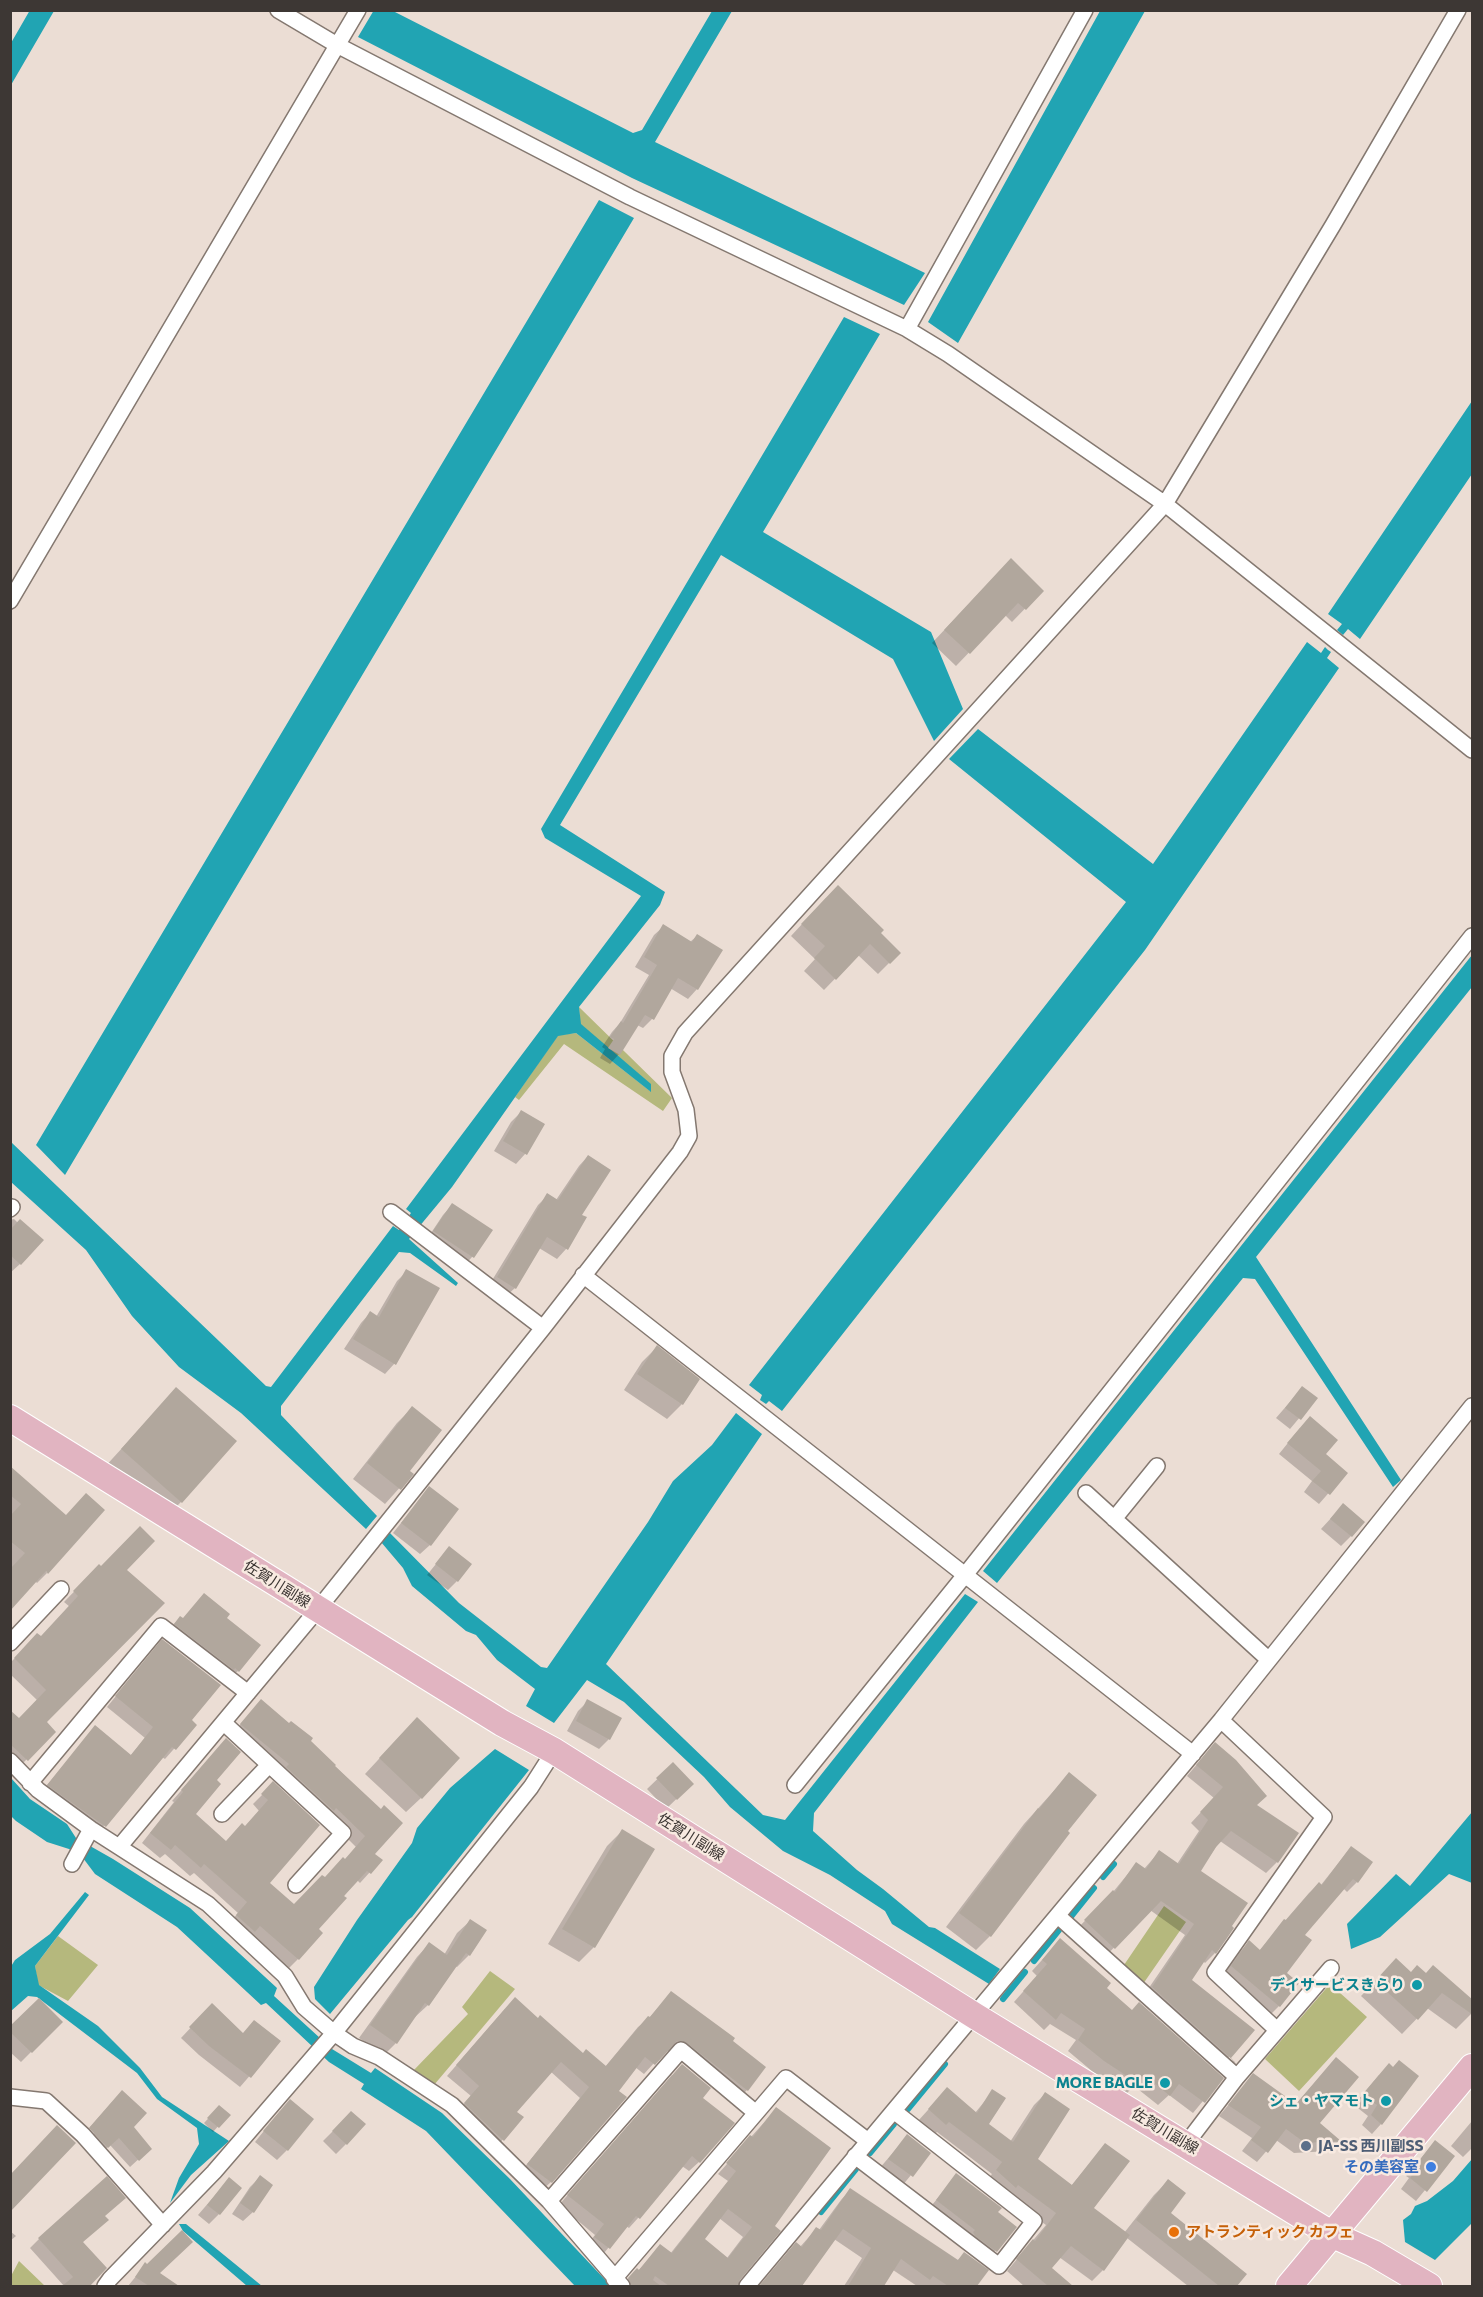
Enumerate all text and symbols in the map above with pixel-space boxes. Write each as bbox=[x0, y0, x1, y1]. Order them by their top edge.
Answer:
street label: 佐賀川副線 bbox=[240, 1556, 314, 1612]
street label: 佐賀川副線 bbox=[654, 1809, 728, 1865]
place label: デイサービスきらり bbox=[1270, 1976, 1405, 1994]
marker: デイサービスきらり bbox=[1410, 1978, 1424, 1992]
place label: MORE BAGLE bbox=[1056, 2074, 1153, 2092]
marker: MORE BAGLE bbox=[1158, 2076, 1172, 2090]
place label: シェ・ヤマモト bbox=[1269, 2092, 1374, 2110]
marker: シェ・ヤマモト bbox=[1379, 2094, 1393, 2108]
street label: 佐賀川副線 bbox=[1128, 2104, 1202, 2158]
place label: JA-SS 西川副SS bbox=[1318, 2137, 1424, 2155]
marker: JA-SS 西川副SS bbox=[1299, 2139, 1313, 2153]
place label: その美容室 bbox=[1344, 2158, 1419, 2176]
marker: その美容室 bbox=[1424, 2160, 1438, 2174]
place label: アトランティック カフェ bbox=[1186, 2223, 1354, 2241]
marker: アトランティック カフェ bbox=[1167, 2225, 1181, 2239]

